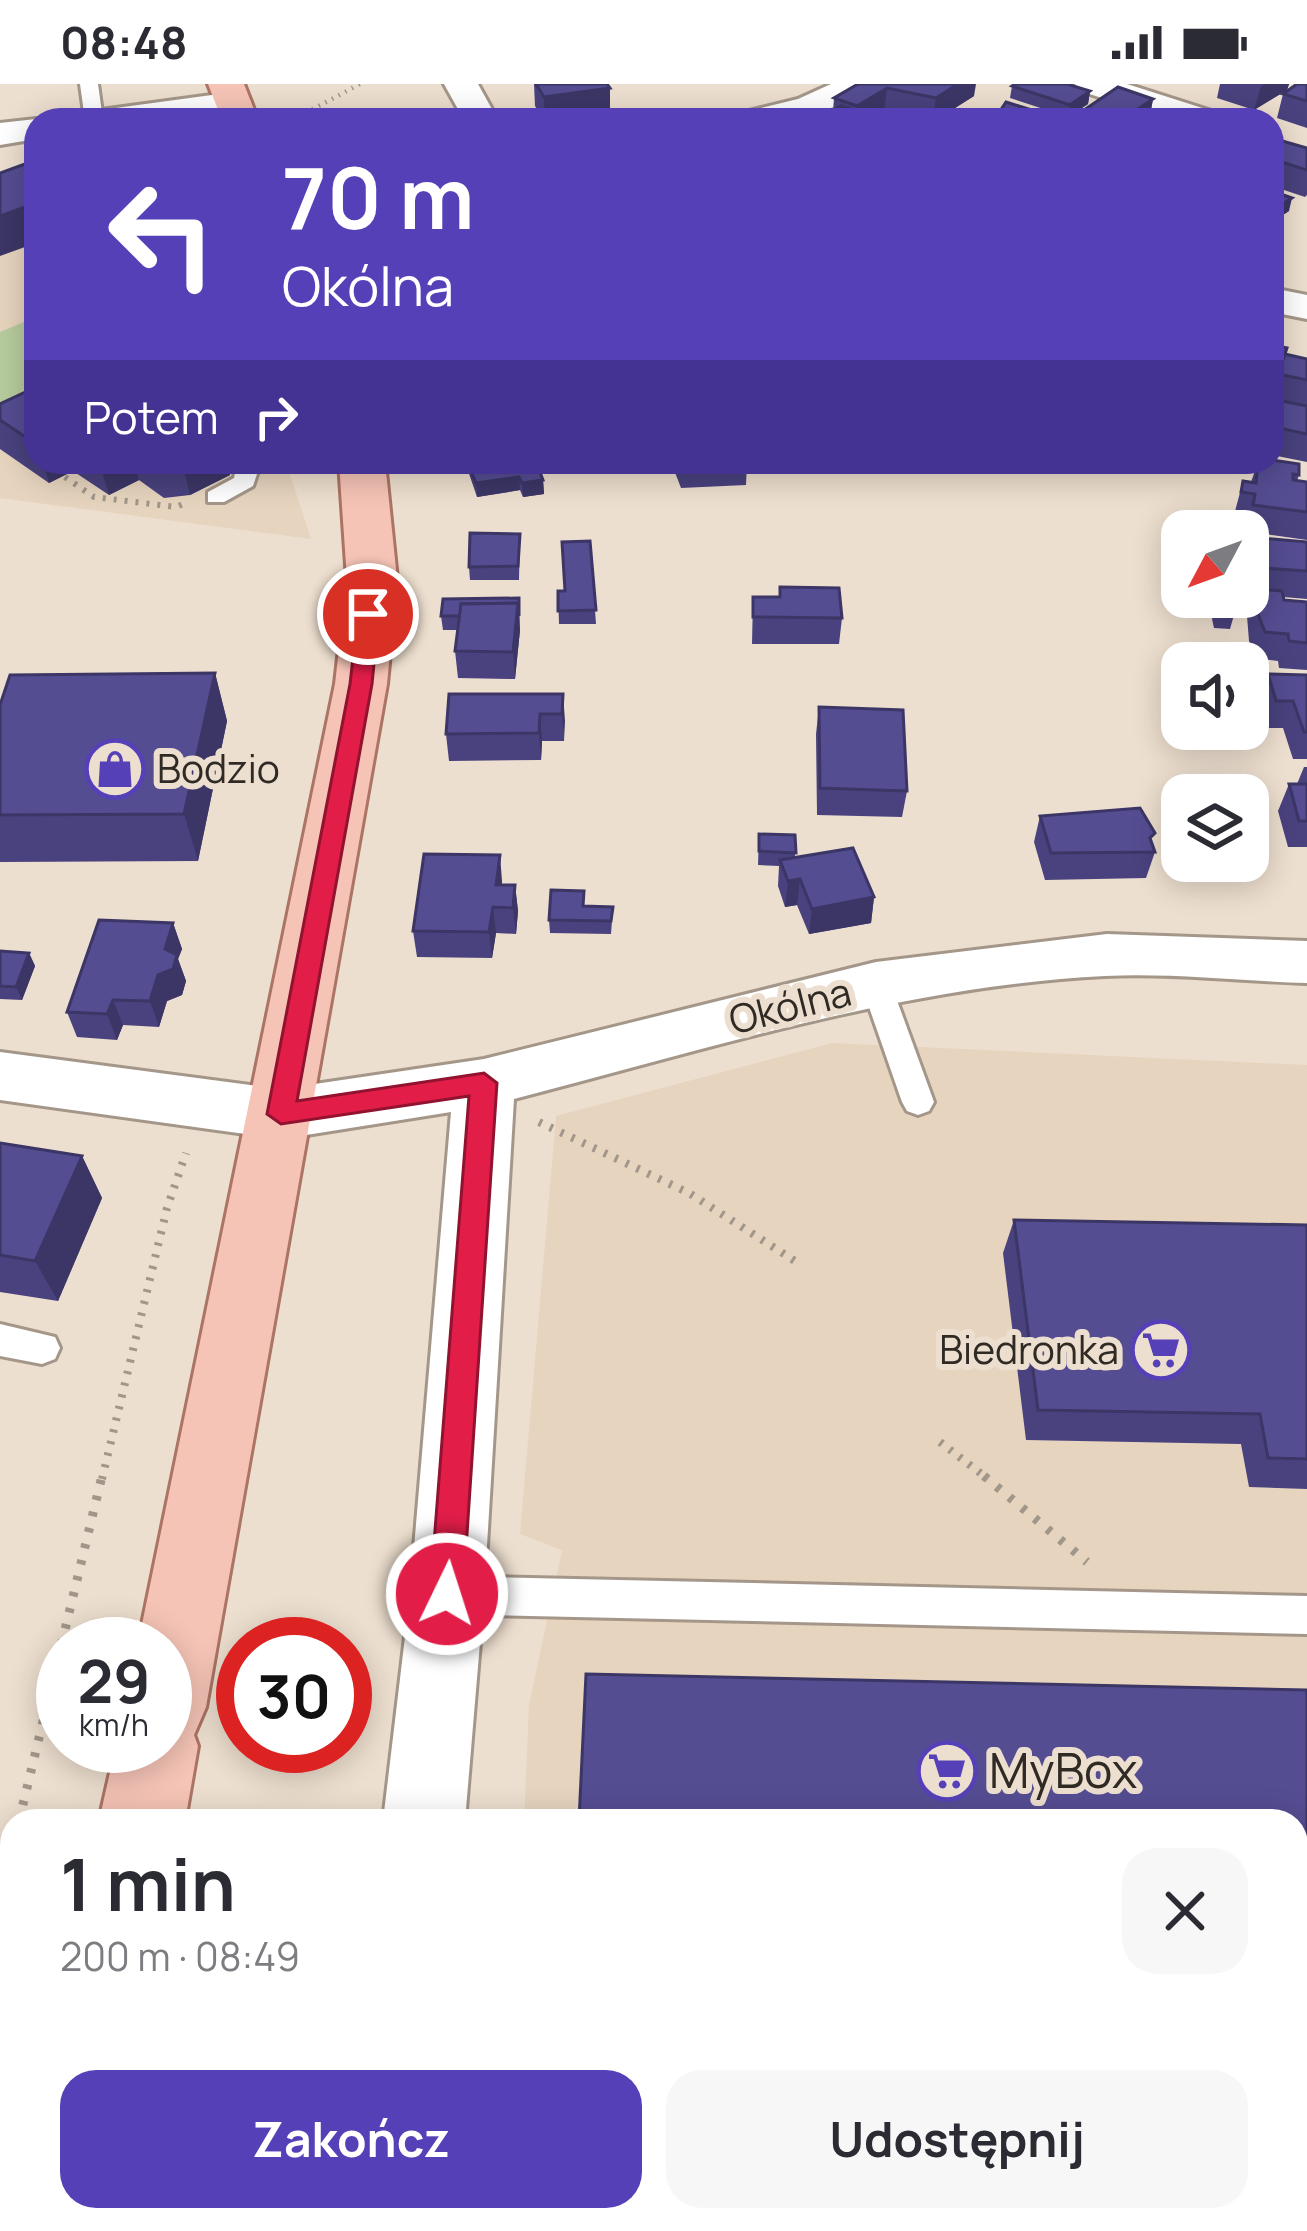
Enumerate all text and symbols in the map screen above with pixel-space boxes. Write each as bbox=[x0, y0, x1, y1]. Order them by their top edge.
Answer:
text: 08:48 bbox=[60, 11, 188, 73]
text: 70 m bbox=[282, 139, 474, 254]
icon: left bbox=[84, 156, 240, 312]
text: Okólna bbox=[282, 248, 454, 322]
icon: right bbox=[243, 384, 309, 450]
text: Potem bbox=[84, 386, 219, 448]
north arrow bbox=[1161, 510, 1269, 618]
map controls bbox=[1161, 510, 1269, 882]
pin bbox=[317, 563, 419, 665]
icon: arrive bbox=[335, 581, 401, 647]
button: sound bbox=[1161, 642, 1269, 750]
shop icon: Bodzio bbox=[84, 738, 146, 800]
place label: Bodzio bbox=[157, 741, 280, 795]
button: layers bbox=[1161, 774, 1269, 882]
street label: Okólna bbox=[723, 964, 857, 1046]
supermarket icon: Biedronka bbox=[1130, 1319, 1192, 1381]
place label: Biedronka bbox=[939, 1322, 1119, 1376]
position arrow bbox=[384, 1531, 510, 1657]
speed limit sign: 30 bbox=[216, 1617, 372, 1773]
text: 29 bbox=[77, 1639, 151, 1721]
text: km/h bbox=[79, 1704, 149, 1745]
place label: MyBox bbox=[989, 1737, 1137, 1802]
supermarket icon: MyBox bbox=[916, 1740, 978, 1802]
text: 1 min bbox=[60, 1834, 236, 1933]
button: close bbox=[1122, 1848, 1248, 1974]
text: 200 m · 08:49 bbox=[60, 1929, 300, 1983]
button: Zakończ bbox=[60, 2070, 642, 2208]
button: Udostępnij bbox=[666, 2070, 1248, 2208]

